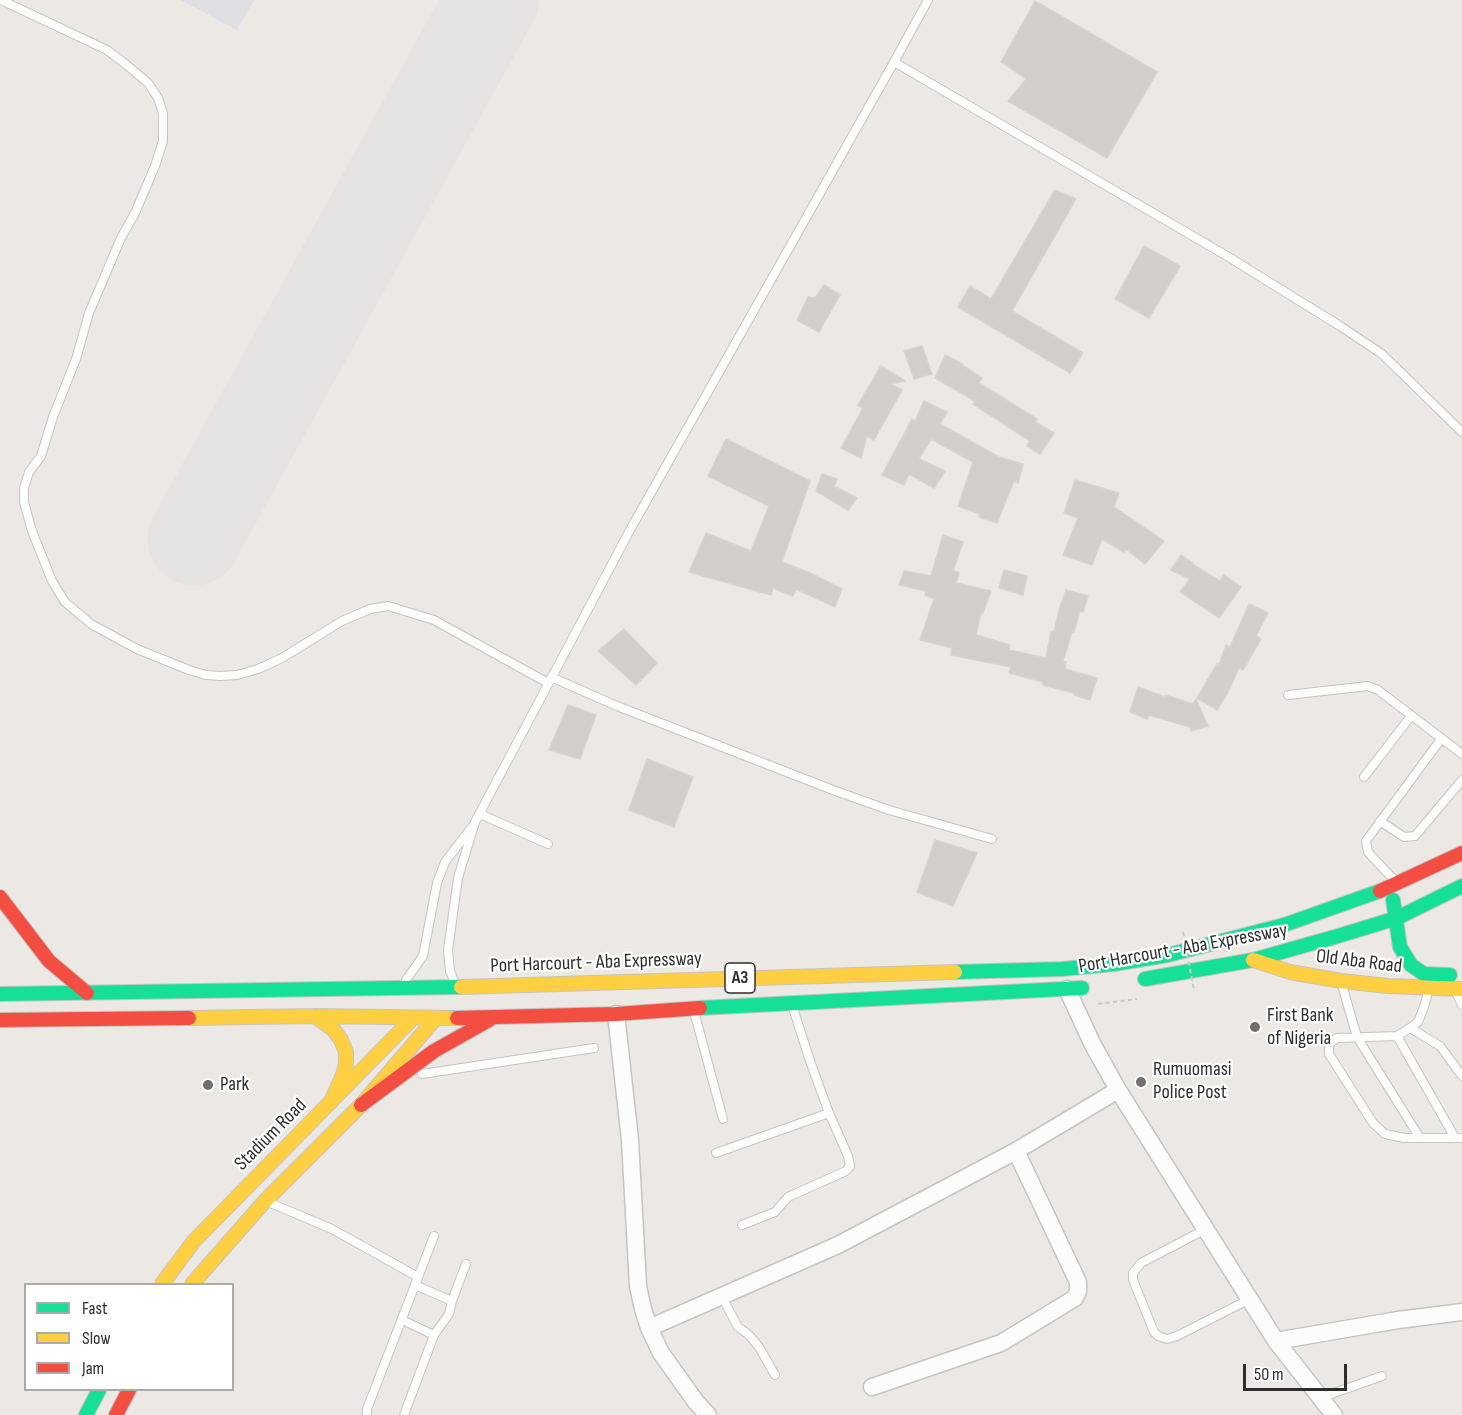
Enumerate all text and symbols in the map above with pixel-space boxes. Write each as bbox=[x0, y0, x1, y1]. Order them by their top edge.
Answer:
street label: Port Harcourt - Aba Expressway bbox=[1077, 919, 1289, 979]
street label: Old Aba Road bbox=[1315, 945, 1403, 979]
street label: Port Harcourt - Aba Expressway bbox=[490, 947, 702, 979]
road number: A3 bbox=[725, 963, 755, 993]
place label: First Bank of Nigeria bbox=[1267, 1004, 1333, 1051]
marker: First Bank of Nigeria bbox=[1248, 1020, 1262, 1034]
place label: Rumuomasi Police Post bbox=[1153, 1058, 1232, 1105]
place label: Park bbox=[220, 1073, 249, 1097]
marker: Rumuomasi Police Post bbox=[1134, 1075, 1148, 1089]
marker: Park bbox=[201, 1078, 215, 1092]
street label: Stadium Road bbox=[230, 1094, 312, 1176]
legend bbox=[24, 1283, 234, 1391]
text: Fast bbox=[82, 1298, 107, 1319]
text: Slow bbox=[82, 1328, 111, 1349]
scale bar bbox=[1246, 1352, 1350, 1390]
text: Jam bbox=[82, 1358, 104, 1379]
text: 50 m bbox=[1254, 1364, 1284, 1385]

